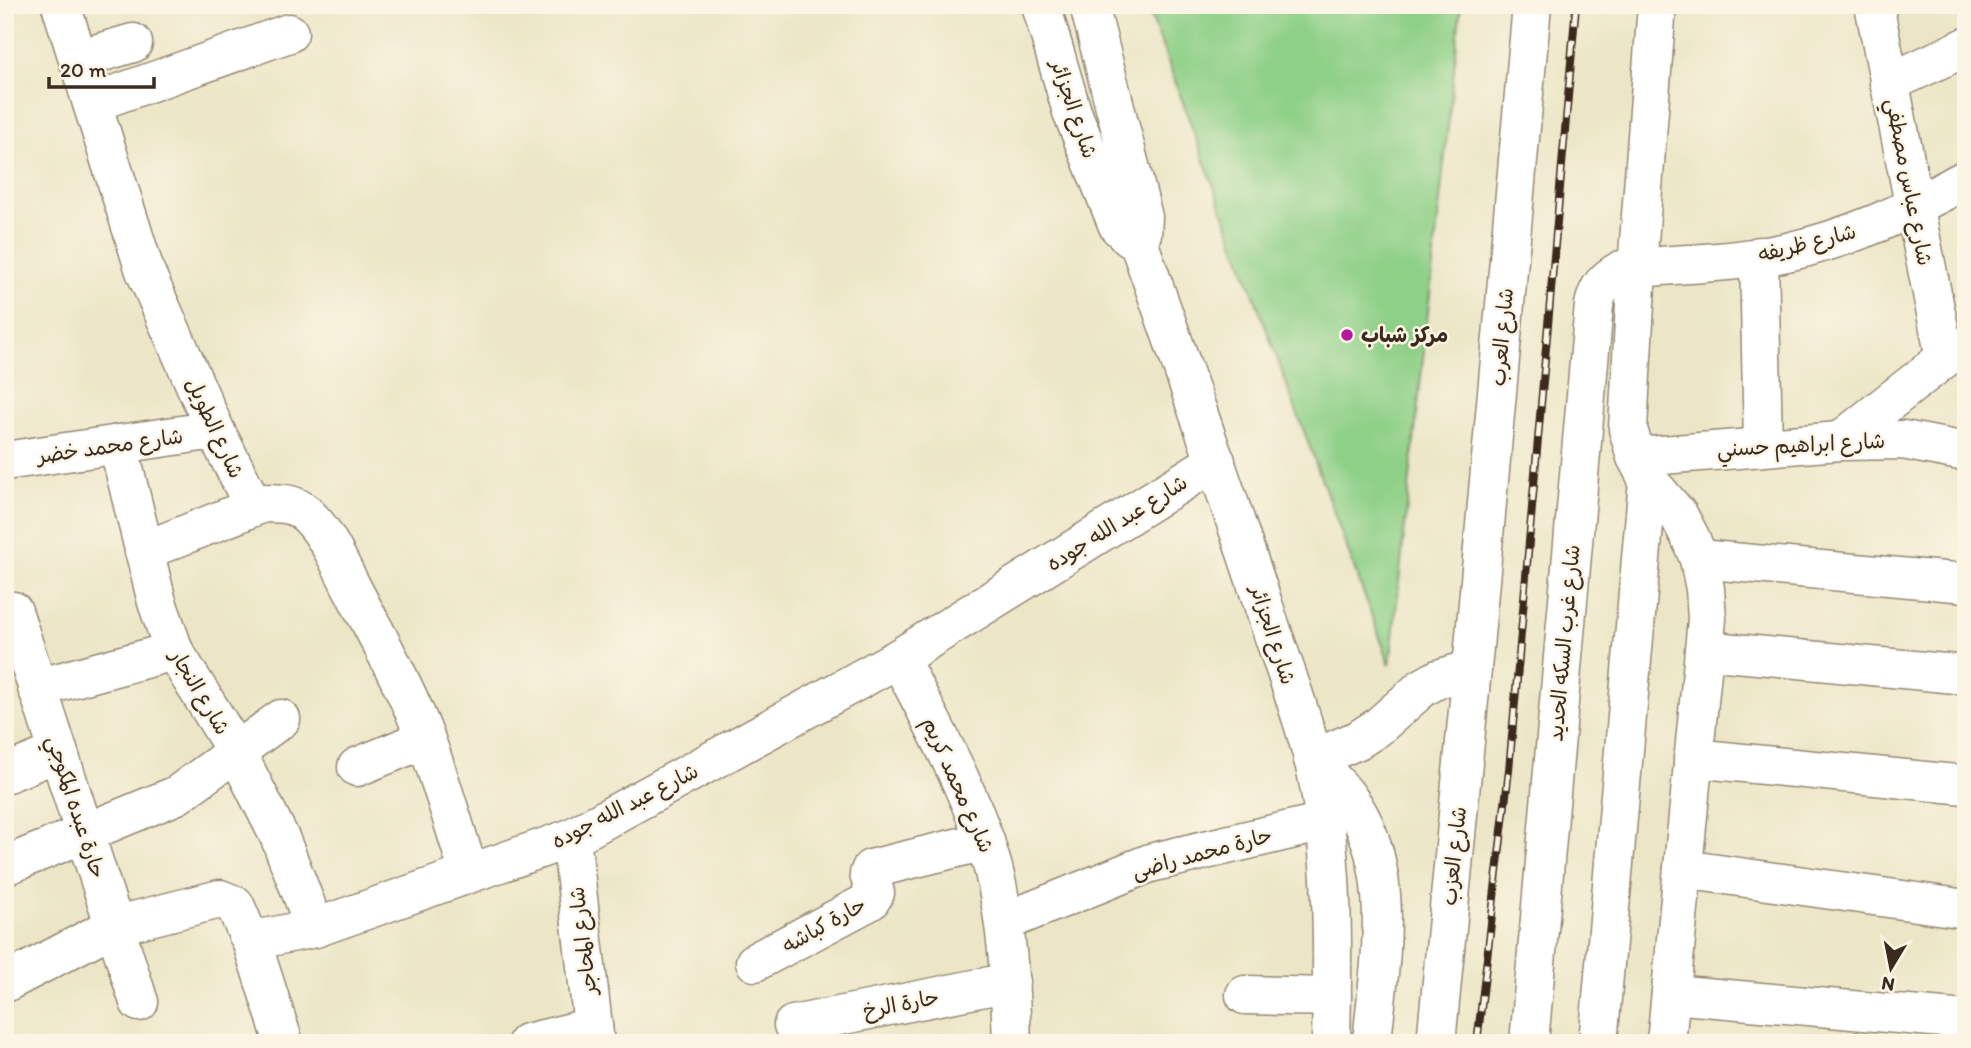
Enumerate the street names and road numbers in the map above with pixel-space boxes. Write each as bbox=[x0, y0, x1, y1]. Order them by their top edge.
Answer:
street label: شارع الجزائر bbox=[1042, 54, 1103, 162]
street label: شارع عباس مصطفي bbox=[1874, 96, 1938, 269]
street label: شارع ظريفه bbox=[1755, 218, 1859, 270]
street label: شارع العرب bbox=[1485, 287, 1521, 387]
street label: شارع الطويل bbox=[179, 374, 250, 483]
street label: شارع محمد خضر bbox=[33, 423, 185, 471]
street label: شارع ابراهيم حسني bbox=[1716, 428, 1886, 468]
street label: شارع عبد الله جوده bbox=[1042, 469, 1193, 578]
street label: شارع غرب السكه الحديد bbox=[1542, 544, 1588, 743]
street label: شارع الجزائر bbox=[1242, 580, 1301, 689]
street label: شارع النجار bbox=[162, 643, 236, 740]
street label: شارع محمد كريم bbox=[914, 713, 1000, 858]
street label: حارة عبده المكوجي bbox=[35, 732, 111, 884]
street label: شارع عبد الله جوده bbox=[547, 758, 704, 856]
street label: شارع العزب bbox=[1436, 805, 1474, 907]
street label: حارة محمد راضى bbox=[1129, 822, 1275, 885]
street label: شارع المحاجر bbox=[563, 885, 605, 999]
street label: حارة كباشه bbox=[778, 891, 870, 959]
street label: حارة الرخ bbox=[861, 984, 942, 1025]

